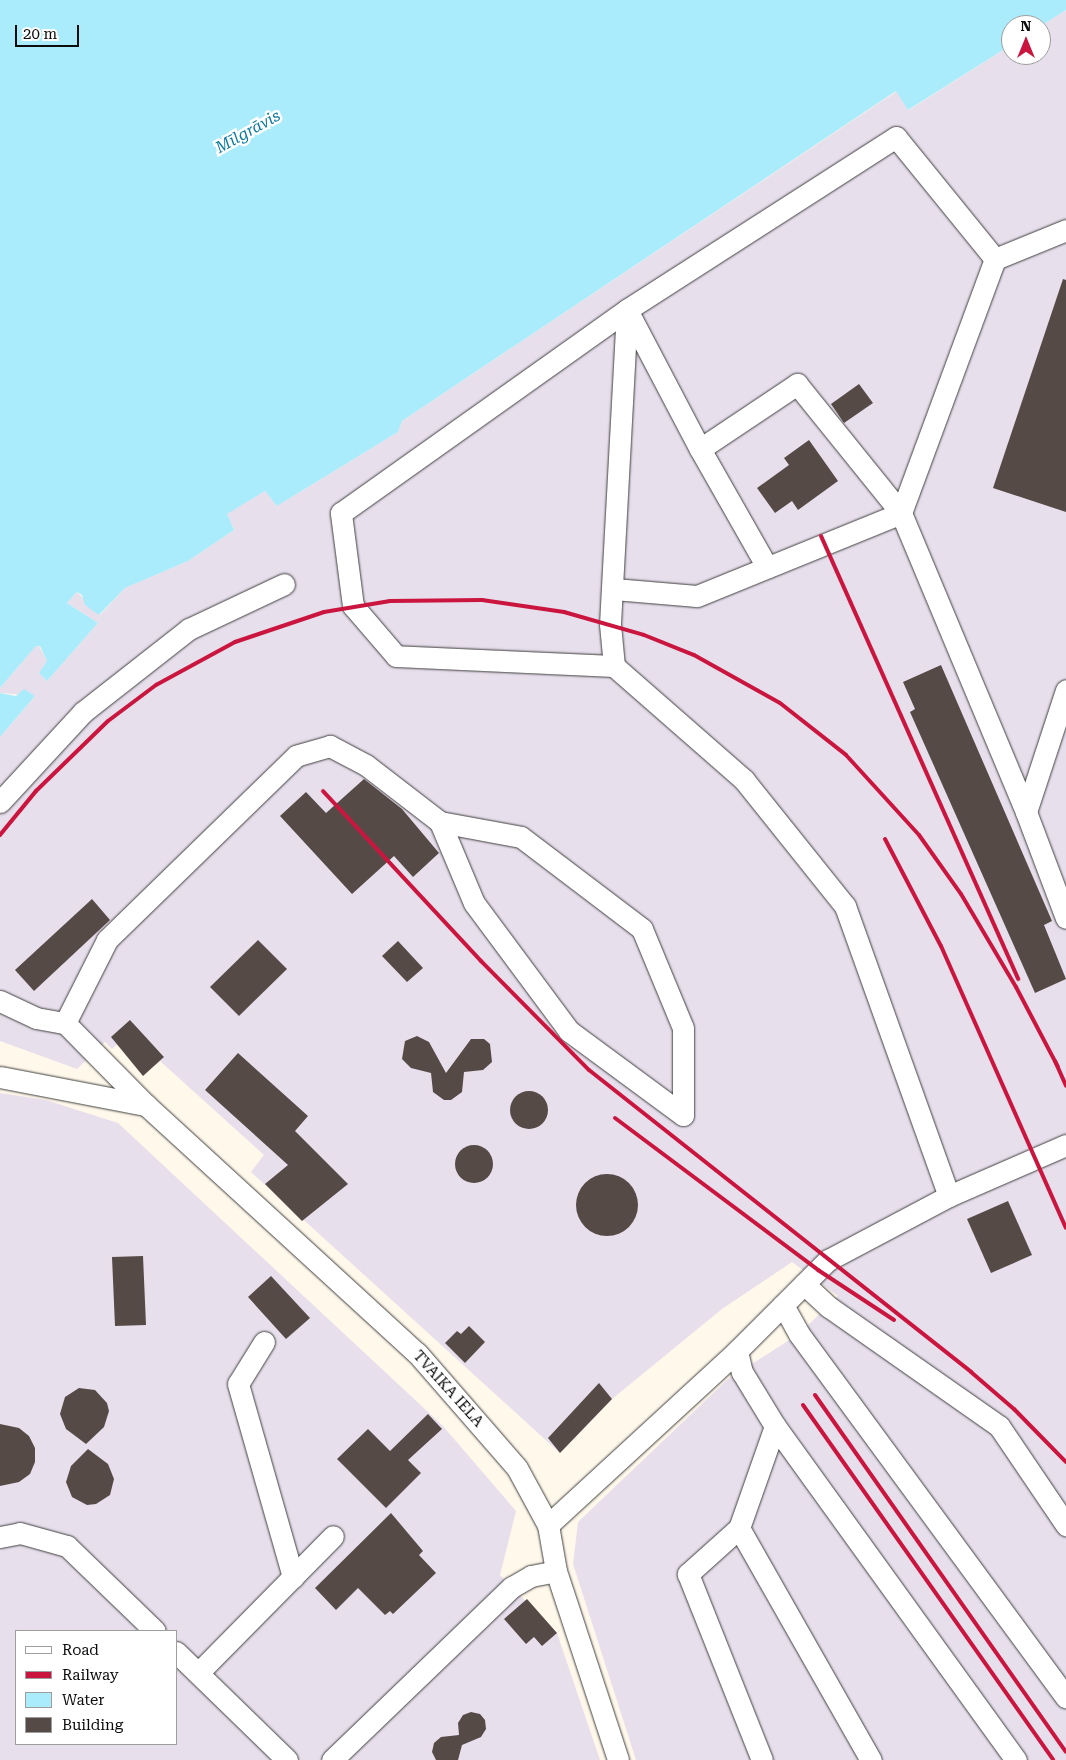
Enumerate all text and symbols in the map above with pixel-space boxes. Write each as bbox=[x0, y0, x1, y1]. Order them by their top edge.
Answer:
scale bar bbox=[18, 15, 81, 47]
north arrow bbox=[1001, 15, 1051, 65]
text: N bbox=[1021, 18, 1031, 34]
text: 20 m bbox=[23, 25, 57, 43]
water label: Mīlgrāvis bbox=[212, 106, 284, 158]
street label: TVAIKA IELA bbox=[409, 1347, 487, 1431]
legend bbox=[15, 1630, 178, 1745]
text: Road bbox=[62, 1641, 99, 1659]
text: Railway bbox=[62, 1666, 119, 1684]
text: Water bbox=[62, 1691, 104, 1709]
text: Building bbox=[62, 1716, 123, 1734]

